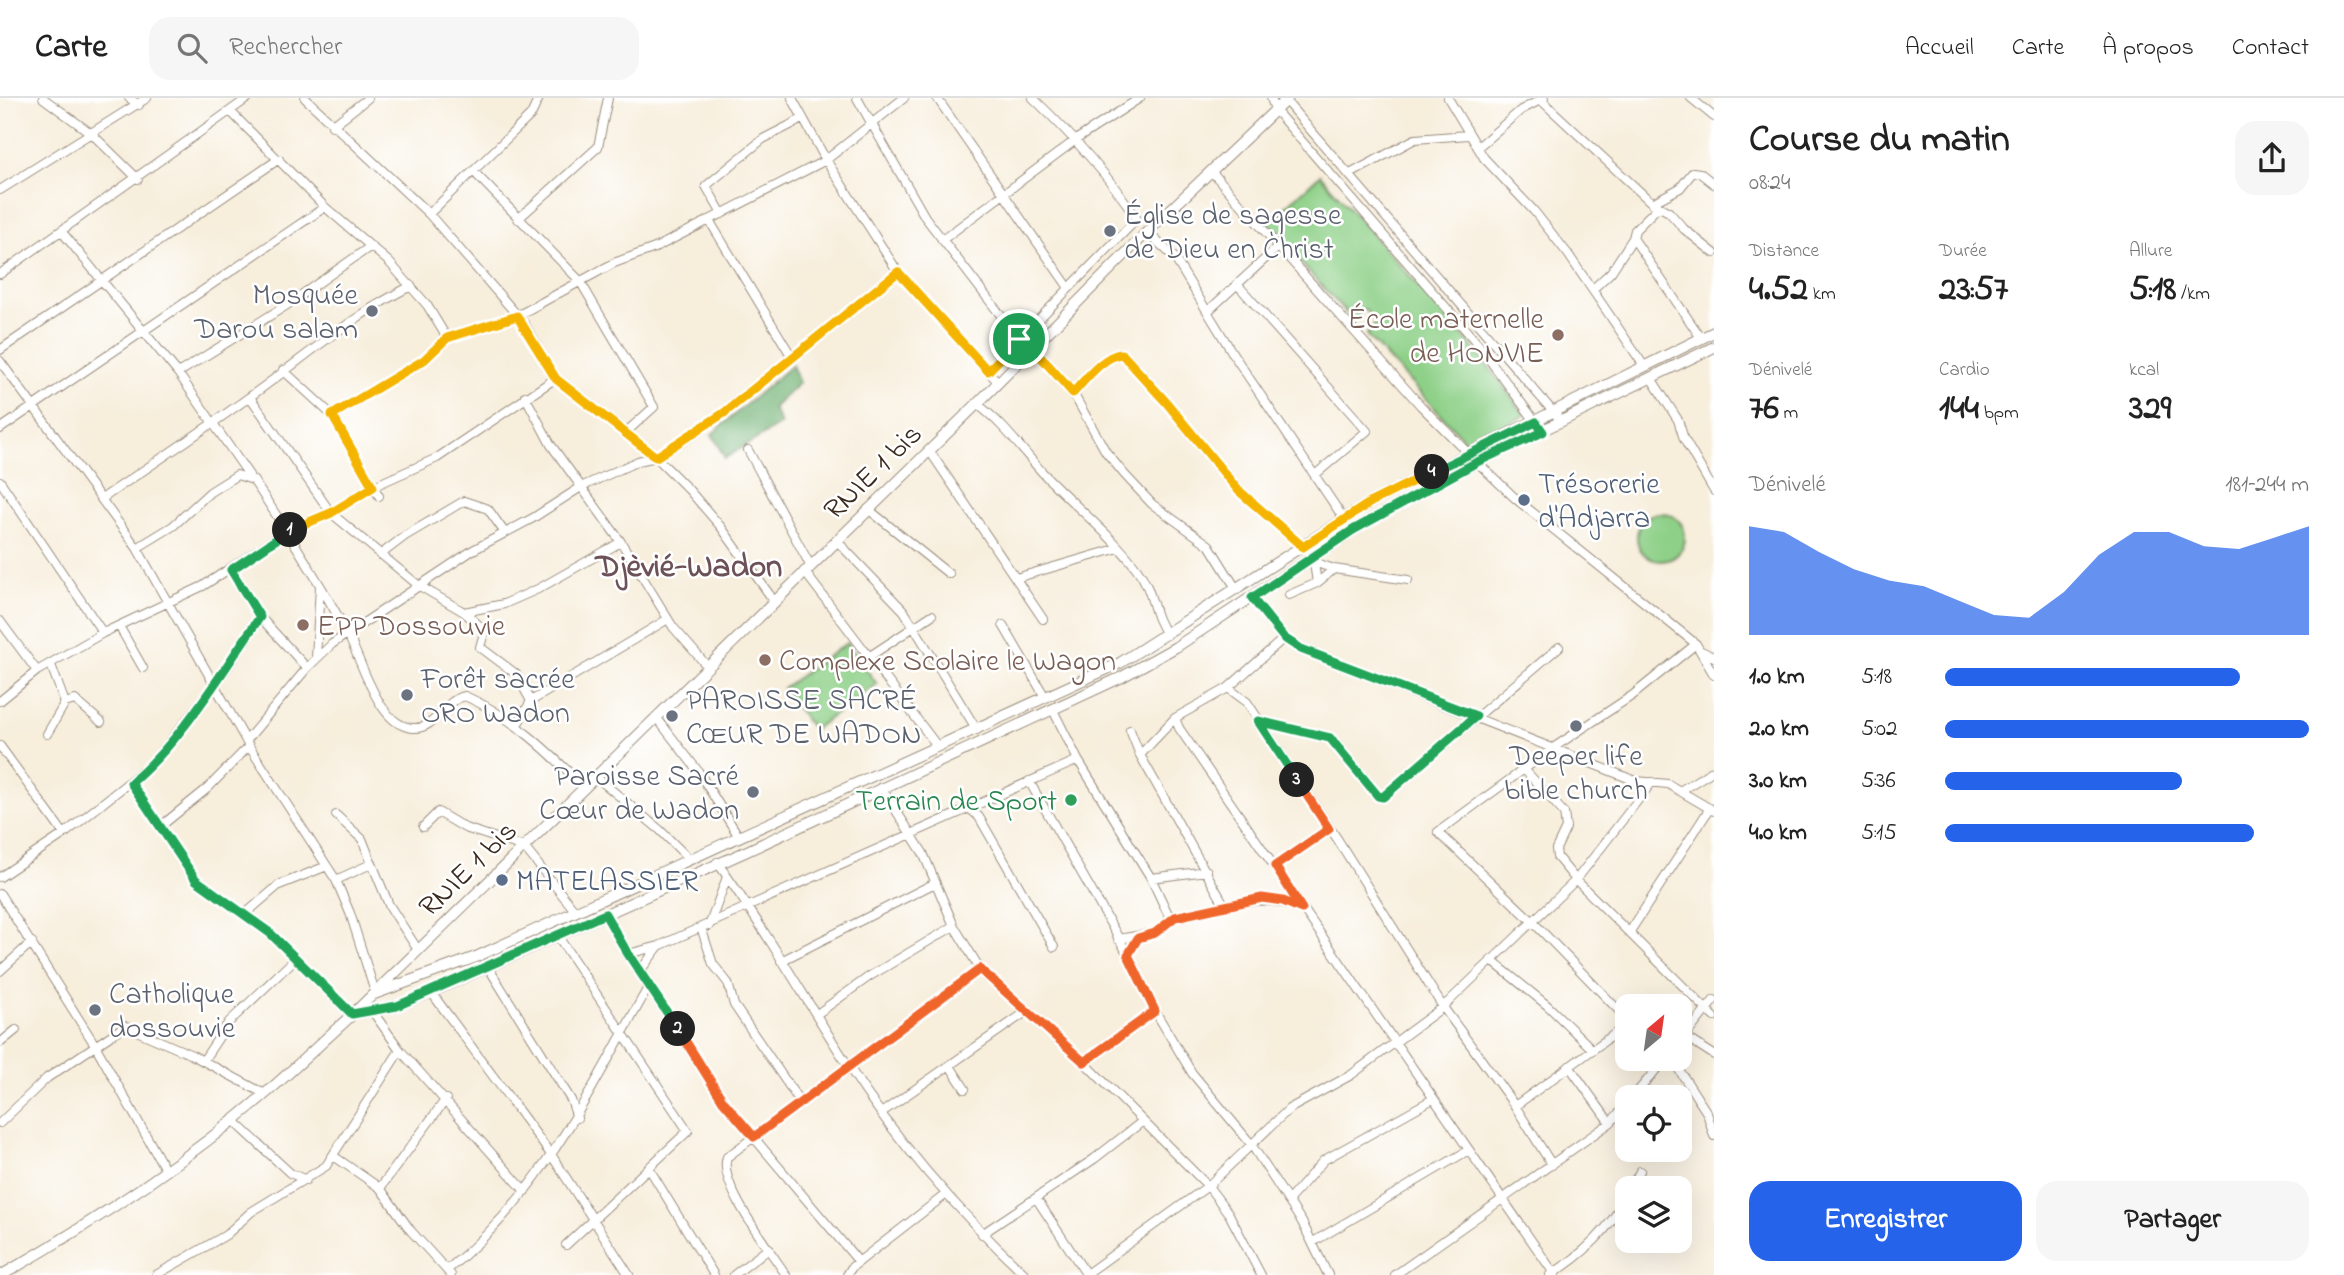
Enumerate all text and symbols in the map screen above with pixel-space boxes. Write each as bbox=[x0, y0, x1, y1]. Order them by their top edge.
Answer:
search box bbox=[149, 17, 639, 80]
text: Carte bbox=[35, 24, 107, 72]
icon: search bbox=[173, 29, 211, 67]
text: Rechercher bbox=[229, 29, 342, 67]
text: Accueil bbox=[1905, 31, 1974, 66]
text: Carte bbox=[2012, 31, 2064, 66]
text: À propos bbox=[2102, 31, 2194, 66]
text: Contact bbox=[2232, 31, 2309, 66]
text: Course du matin bbox=[1749, 113, 2010, 169]
button: share bbox=[2235, 121, 2309, 195]
text: 08:24 bbox=[1749, 167, 1790, 200]
place label: Église de sagesse de Dieu en Christ bbox=[1124, 195, 1342, 273]
marker: Église de sagesse de Dieu en Christ bbox=[1102, 223, 1118, 239]
text: Distance bbox=[1749, 238, 1819, 265]
text: Durée bbox=[1939, 238, 1987, 265]
text: Allure bbox=[2129, 238, 2172, 265]
text: 4.52 bbox=[1749, 265, 1808, 316]
text: 23:57 bbox=[1939, 265, 2008, 316]
text: 5:18 bbox=[2129, 265, 2176, 316]
place label: Mosquée Darou salam bbox=[193, 275, 359, 353]
text: km bbox=[1808, 281, 1836, 308]
text: /km bbox=[2176, 281, 2210, 308]
place label: École maternelle de HONVIE bbox=[1348, 299, 1545, 377]
marker: Mosquée Darou salam bbox=[364, 303, 380, 319]
pin bbox=[989, 309, 1049, 369]
icon: arrive bbox=[1000, 320, 1038, 358]
marker: École maternelle de HONVIE bbox=[1550, 327, 1566, 343]
text: Dénivelé bbox=[1749, 357, 1812, 384]
text: Cardio bbox=[1939, 357, 1990, 384]
text: kcal bbox=[2129, 357, 2159, 384]
text: 76 bbox=[1749, 384, 1779, 435]
text: 144 bbox=[1939, 384, 1979, 435]
text: 329 bbox=[2129, 384, 2171, 435]
text: m bbox=[1779, 400, 1798, 427]
text: bpm bbox=[1979, 400, 2019, 427]
street label: RNIE 1 bis bbox=[815, 415, 934, 532]
pin: 4 bbox=[1414, 454, 1450, 490]
text: 4 bbox=[1428, 458, 1435, 485]
place label: Trésorerie d'Adjarra bbox=[1538, 464, 1660, 542]
text: Dénivelé bbox=[1749, 469, 1826, 502]
text: 181–244 m bbox=[2225, 469, 2309, 502]
marker: Trésorerie d'Adjarra bbox=[1516, 492, 1532, 508]
pin: 1 bbox=[272, 512, 308, 548]
text: 1 bbox=[286, 516, 293, 543]
district label: Djèvié-Wadon bbox=[594, 544, 782, 592]
place label: EPP Dossouvie bbox=[317, 606, 506, 650]
marker: EPP Dossouvie bbox=[295, 617, 311, 633]
place label: Complexe Scolaire le Wagon bbox=[779, 641, 1116, 685]
marker: Complexe Scolaire le Wagon bbox=[757, 652, 773, 668]
place label: Forêt sacrée ORO Wadon bbox=[420, 659, 575, 737]
text: 1.0 km bbox=[1749, 661, 1805, 694]
text: 5:18 bbox=[1861, 661, 1892, 694]
place label: PAROISSE SACRÉ CŒUR DE WADON bbox=[686, 680, 922, 758]
marker: Forêt sacrée ORO Wadon bbox=[399, 687, 415, 703]
marker: PAROISSE SACRÉ CŒUR DE WADON bbox=[664, 708, 680, 724]
text: 2.0 km bbox=[1749, 713, 1809, 746]
text: 5:02 bbox=[1861, 713, 1897, 746]
marker: Deeper life bible church bbox=[1568, 718, 1584, 734]
place label: Deeper life bible church bbox=[1504, 736, 1648, 814]
place label: Paroisse Sacré Cœur de Wadon bbox=[539, 756, 740, 834]
pin: 3 bbox=[1280, 762, 1314, 798]
text: 3.0 km bbox=[1749, 765, 1807, 798]
text: 5:36 bbox=[1861, 765, 1896, 798]
text: 3 bbox=[1293, 766, 1300, 793]
place label: Terrain de Sport bbox=[856, 781, 1057, 825]
marker: Paroisse Sacré Cœur de Wadon bbox=[745, 784, 761, 800]
marker: Terrain de Sport bbox=[1063, 792, 1079, 808]
street label: RNIE 1 bis bbox=[410, 812, 529, 929]
text: 4.0 km bbox=[1749, 817, 1807, 850]
text: 5:15 bbox=[1861, 817, 1897, 850]
place label: MATELASSIER bbox=[516, 861, 698, 905]
marker: MATELASSIER bbox=[494, 872, 510, 888]
place label: Catholique dossouvie bbox=[109, 974, 236, 1052]
north arrow bbox=[1615, 994, 1692, 1071]
map controls bbox=[1615, 994, 1692, 1253]
marker: Catholique dossouvie bbox=[87, 1002, 103, 1018]
pin: 2 bbox=[660, 1012, 696, 1046]
text: 2 bbox=[673, 1015, 682, 1042]
button: locate bbox=[1615, 1085, 1692, 1162]
button: layers bbox=[1615, 1176, 1692, 1253]
button: Enregistrer bbox=[1749, 1181, 2022, 1261]
button: Partager bbox=[2036, 1181, 2309, 1261]

